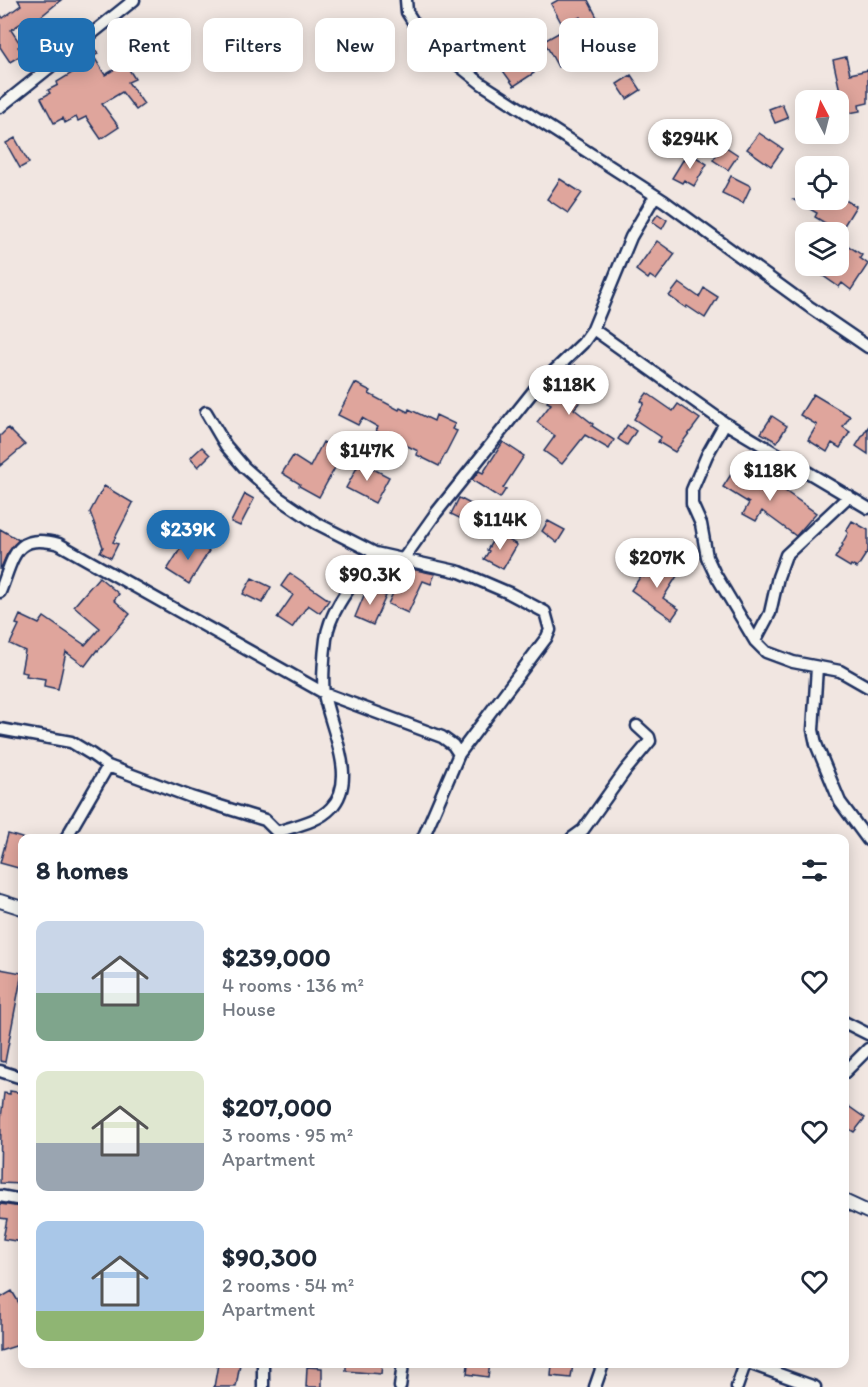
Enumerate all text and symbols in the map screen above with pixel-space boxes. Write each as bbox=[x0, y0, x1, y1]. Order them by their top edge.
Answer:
chip: Buy bbox=[18, 18, 95, 72]
chip: Rent bbox=[107, 18, 191, 72]
chip: Filters bbox=[203, 18, 303, 72]
chip: New bbox=[315, 18, 395, 72]
chip: Apartment bbox=[407, 18, 547, 72]
chip: House bbox=[559, 18, 658, 72]
north arrow bbox=[795, 90, 849, 144]
map controls bbox=[795, 90, 849, 276]
pin: $294K bbox=[648, 119, 732, 170]
text: $294K bbox=[662, 126, 718, 150]
button: locate bbox=[795, 156, 849, 210]
button: layers bbox=[795, 222, 849, 276]
pin: $118K bbox=[527, 365, 611, 416]
text: $118K bbox=[543, 372, 595, 396]
pin: $147K bbox=[325, 431, 409, 482]
text: $147K bbox=[340, 438, 394, 462]
pin: $118K bbox=[728, 451, 812, 502]
text: $118K bbox=[744, 458, 796, 482]
pin: $114K bbox=[458, 500, 542, 551]
text: $114K bbox=[473, 507, 527, 531]
pin: $239K bbox=[146, 510, 230, 561]
text: $239K bbox=[161, 517, 215, 541]
pin: $207K bbox=[615, 538, 699, 589]
text: $207K bbox=[629, 545, 685, 569]
pin: $90.3K bbox=[321, 555, 419, 606]
text: $90.3K bbox=[339, 562, 401, 586]
text: 8 homes bbox=[36, 854, 128, 886]
icon: filters bbox=[798, 854, 831, 887]
text: $239,000 bbox=[222, 941, 331, 973]
icon: home bbox=[84, 945, 156, 1017]
icon: heart bbox=[798, 965, 831, 998]
text: 4 rooms · 136 m² bbox=[222, 973, 364, 997]
text: House bbox=[222, 997, 276, 1021]
text: $207,000 bbox=[222, 1091, 332, 1123]
icon: home bbox=[84, 1095, 156, 1167]
icon: heart bbox=[798, 1115, 831, 1148]
text: 3 rooms · 95 m² bbox=[222, 1123, 353, 1147]
text: Apartment bbox=[222, 1147, 315, 1171]
text: $90,300 bbox=[222, 1241, 317, 1273]
icon: home bbox=[84, 1245, 156, 1317]
icon: heart bbox=[798, 1265, 831, 1298]
text: 2 rooms · 54 m² bbox=[222, 1273, 354, 1297]
text: Apartment bbox=[222, 1297, 315, 1321]

